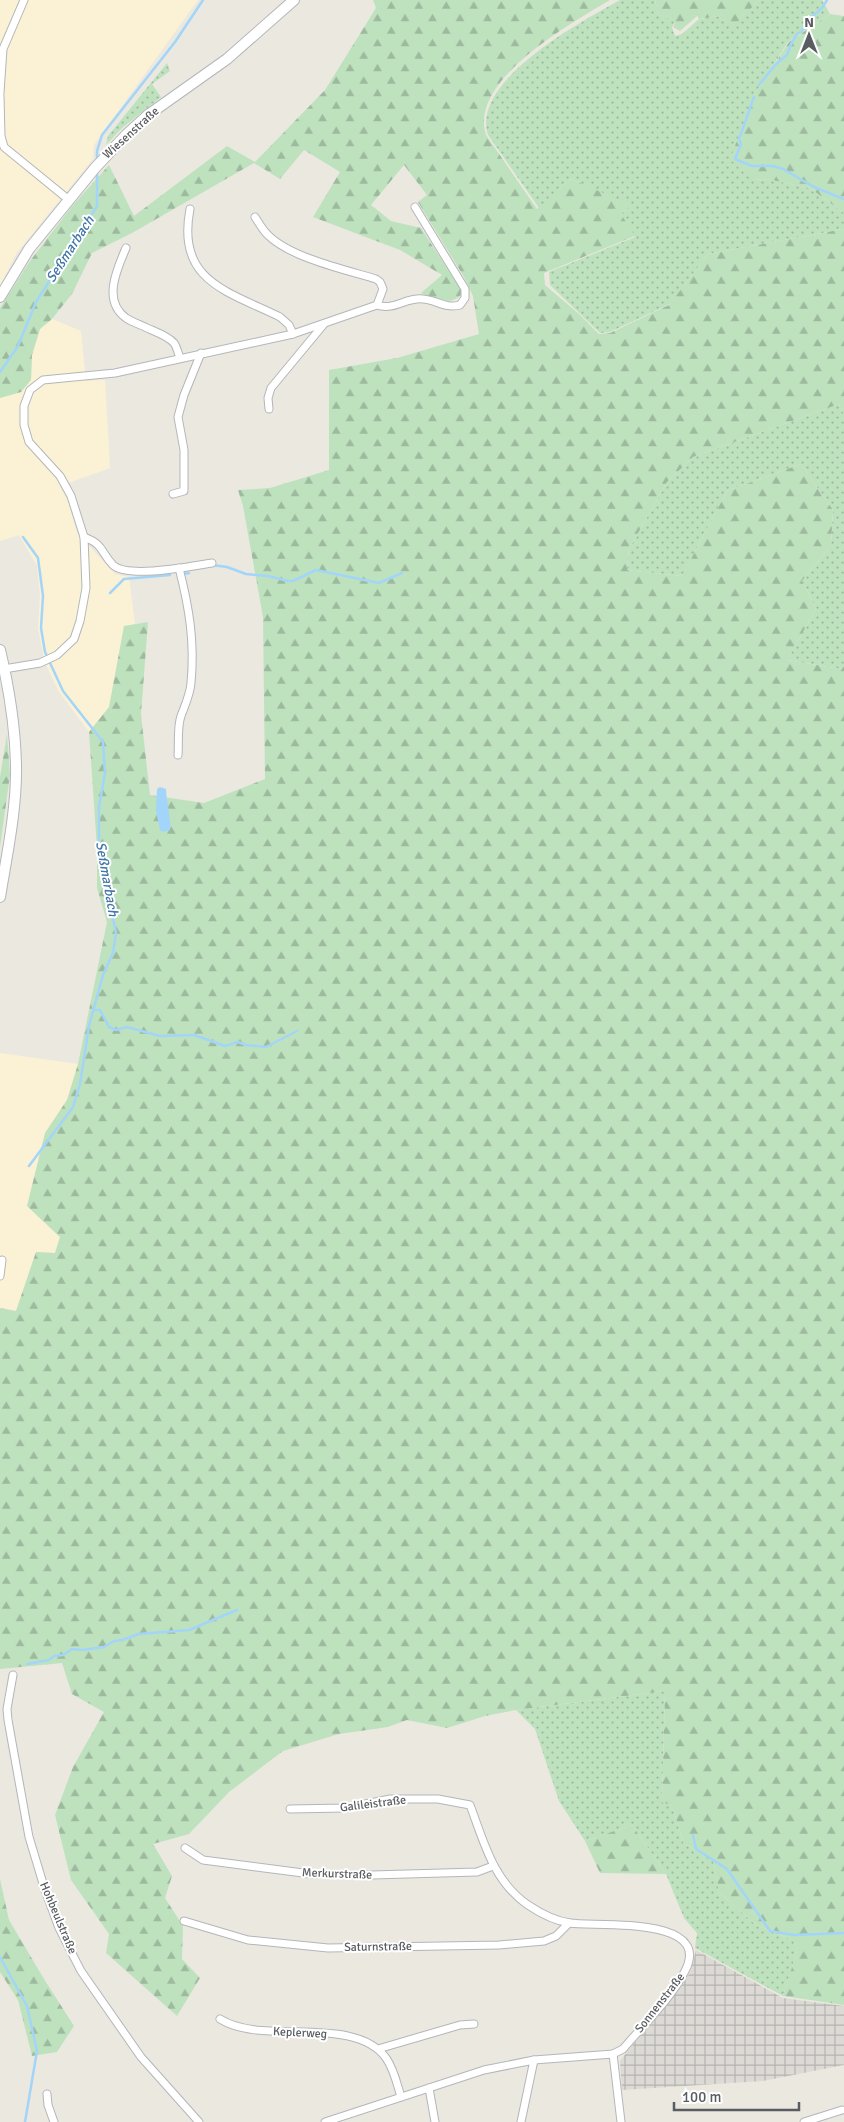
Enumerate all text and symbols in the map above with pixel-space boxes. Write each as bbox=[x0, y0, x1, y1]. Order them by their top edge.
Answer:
north arrow bbox=[784, 10, 834, 60]
text: N bbox=[804, 14, 814, 31]
street label: Wiesenstraße bbox=[100, 104, 162, 162]
water label: Seßmarbach bbox=[42, 212, 98, 285]
water label: Seßmarbach bbox=[92, 840, 122, 918]
street label: Galileistraße bbox=[339, 1792, 407, 1816]
street label: Merkurstraße bbox=[302, 1865, 372, 1883]
street label: Hohbeulstraße bbox=[36, 1880, 80, 1956]
street label: Saturnstraße bbox=[344, 1939, 412, 1955]
street label: Sonnenstraße bbox=[632, 1970, 688, 2036]
street label: Keplerweg bbox=[273, 2024, 327, 2042]
scale bar bbox=[674, 2080, 799, 2112]
text: 100 m bbox=[682, 2088, 722, 2106]

